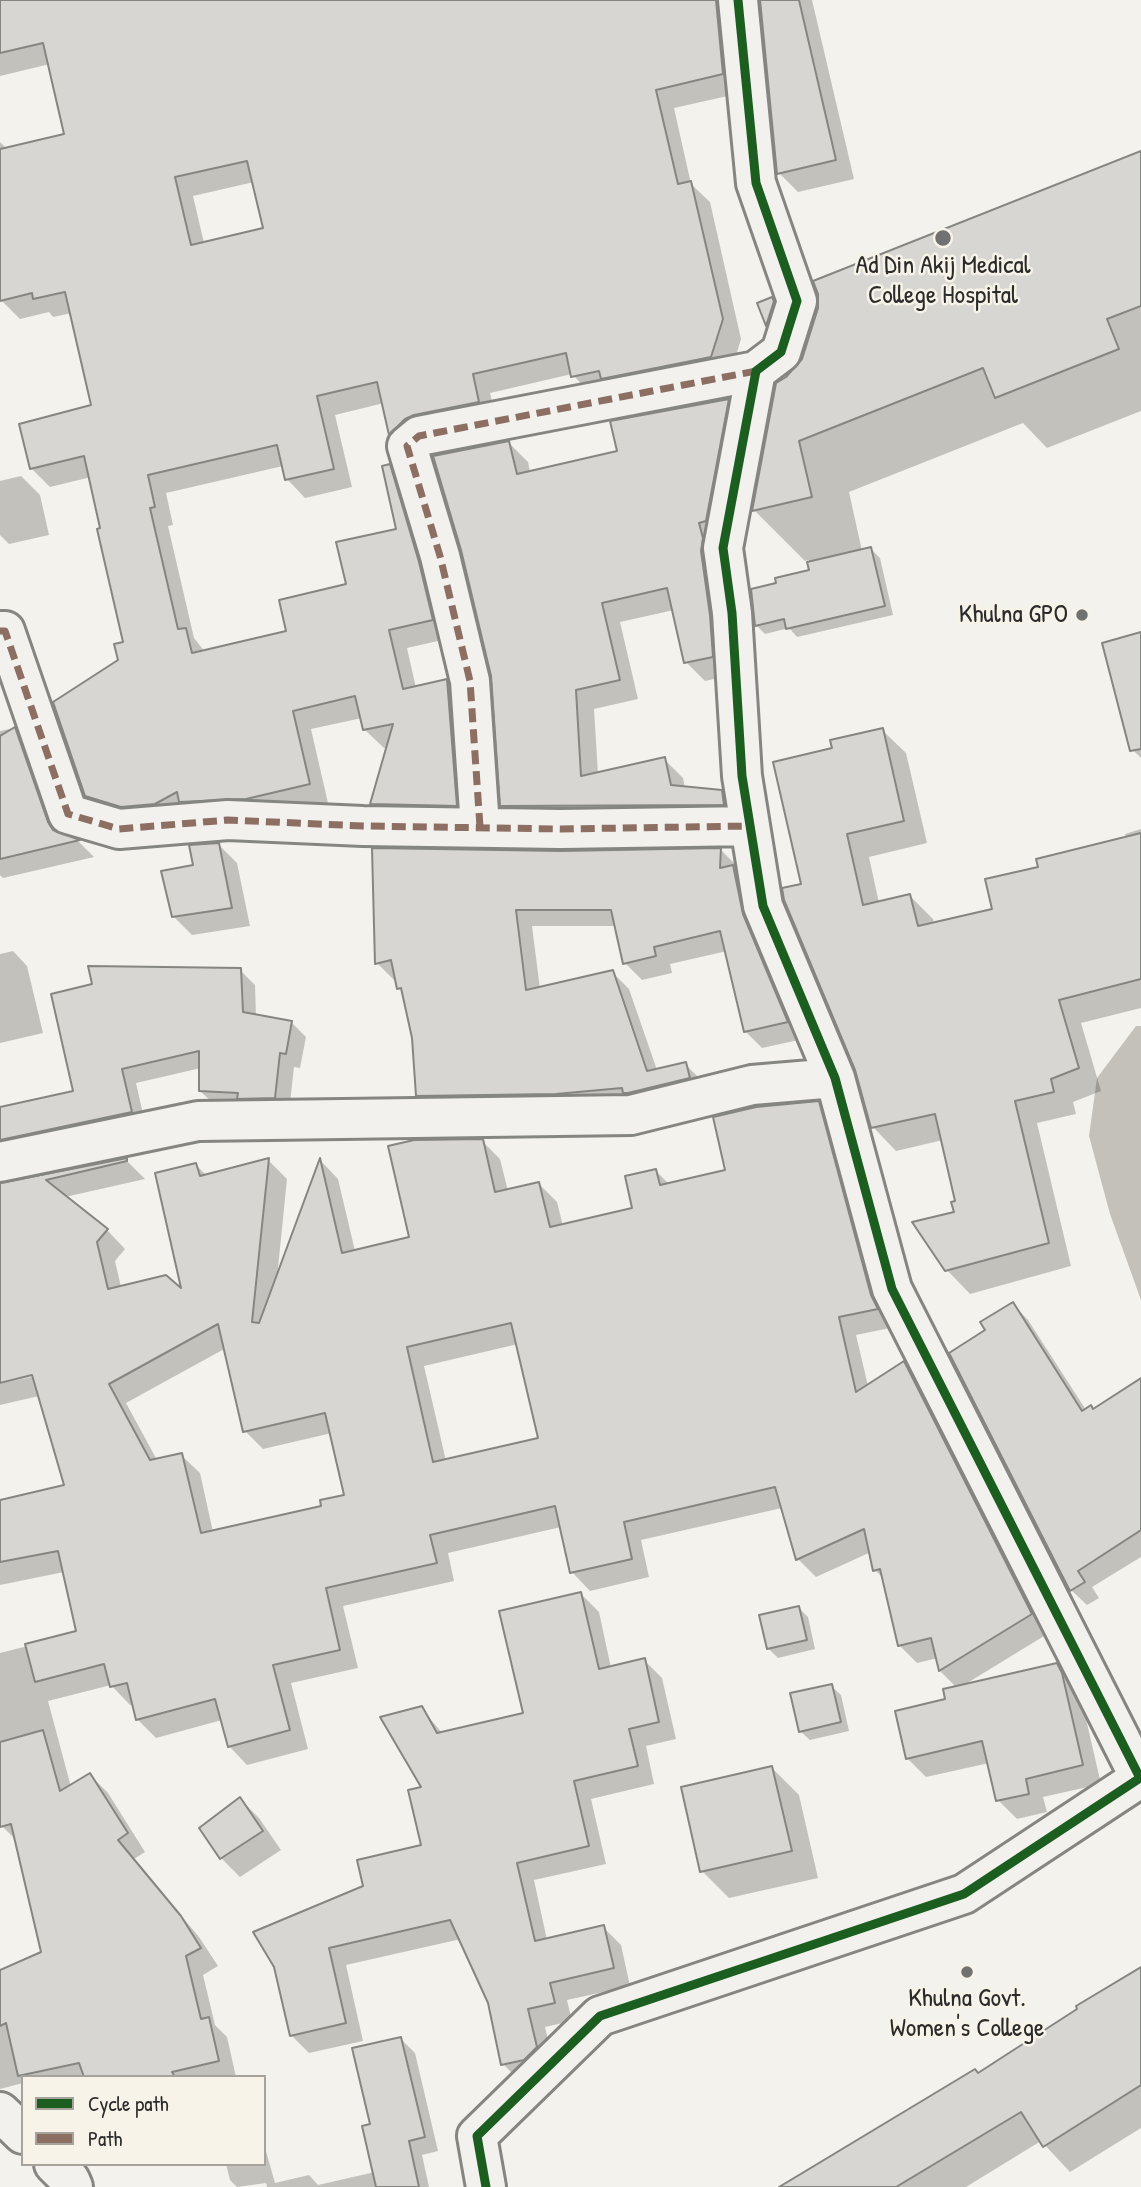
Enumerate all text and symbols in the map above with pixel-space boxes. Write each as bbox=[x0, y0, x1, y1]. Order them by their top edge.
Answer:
marker: Ad Din Akij Medical College Hospital bbox=[933, 228, 953, 248]
place label: Ad Din Akij Medical College Hospital bbox=[855, 250, 1031, 312]
place label: Khulna GPO bbox=[959, 599, 1068, 631]
marker: Khulna GPO bbox=[1074, 607, 1090, 623]
marker: Khulna Govt. Women's College bbox=[959, 1964, 975, 1980]
place label: Khulna Govt. Women's College bbox=[890, 1983, 1044, 2044]
legend bbox=[21, 2075, 266, 2166]
text: Cycle path bbox=[88, 2089, 169, 2118]
text: Path bbox=[88, 2124, 122, 2153]

